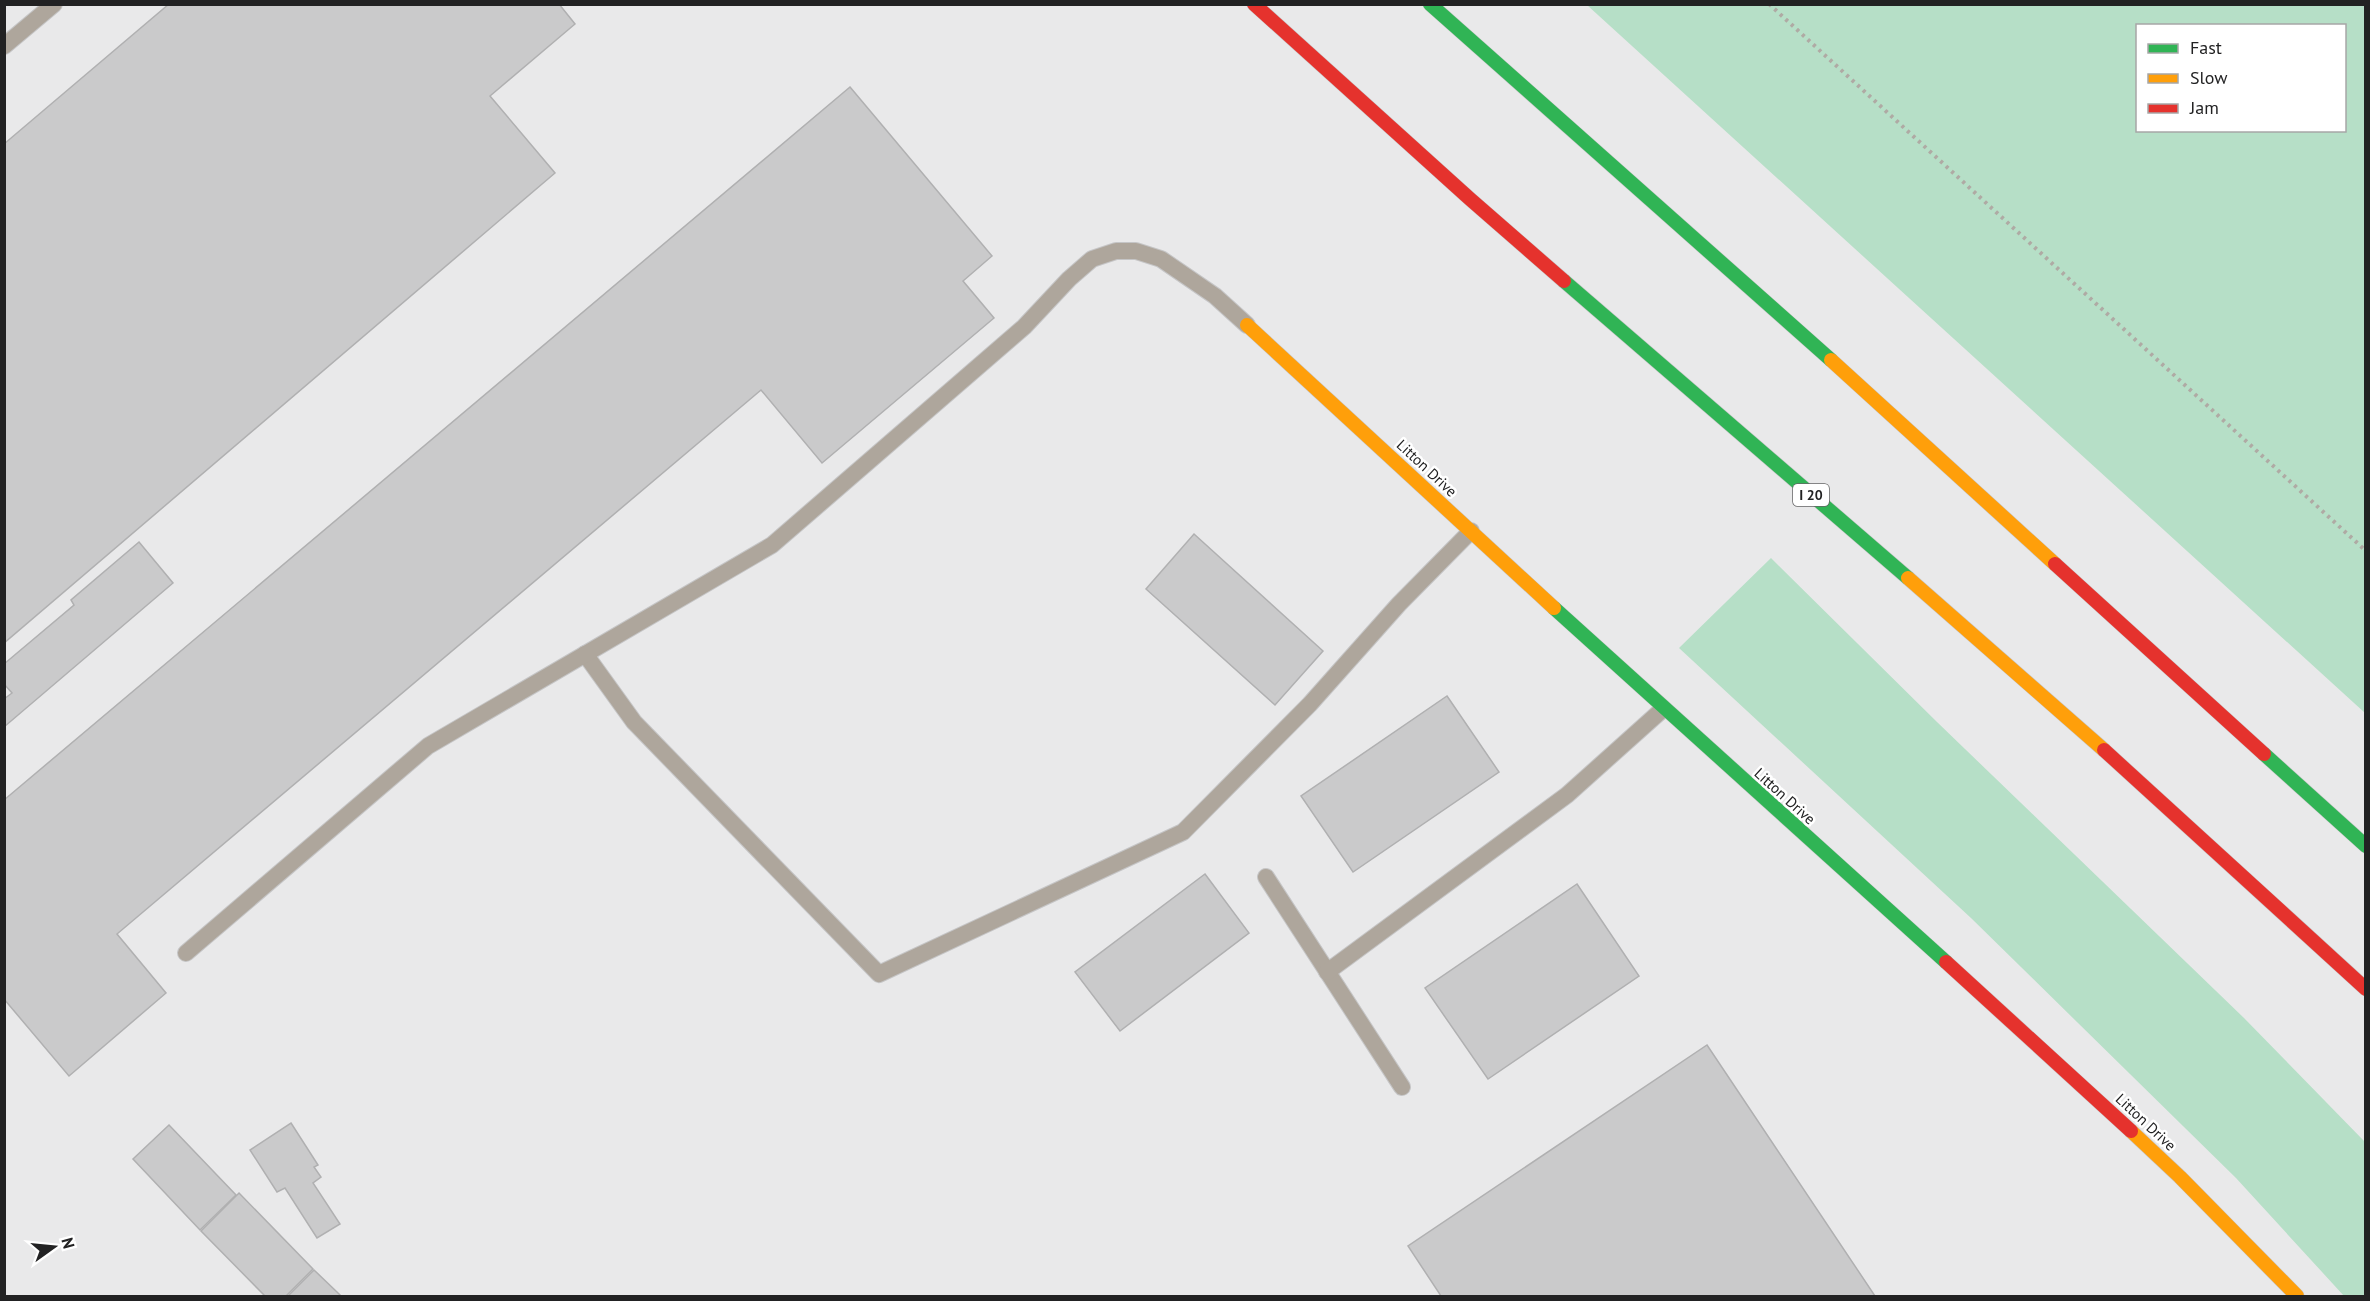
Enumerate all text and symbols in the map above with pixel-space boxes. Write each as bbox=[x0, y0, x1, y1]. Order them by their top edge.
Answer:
legend bbox=[2136, 24, 2346, 132]
text: Fast bbox=[2190, 36, 2222, 59]
text: Slow bbox=[2190, 66, 2228, 89]
text: Jam bbox=[2189, 96, 2219, 119]
street label: Litton Drive bbox=[1393, 435, 1461, 501]
road number: I 20 bbox=[1793, 484, 1829, 506]
street label: Litton Drive bbox=[1751, 764, 1819, 828]
street label: Litton Drive bbox=[2112, 1089, 2180, 1155]
north arrow bbox=[24, 1217, 84, 1277]
text: N bbox=[57, 1235, 80, 1251]

